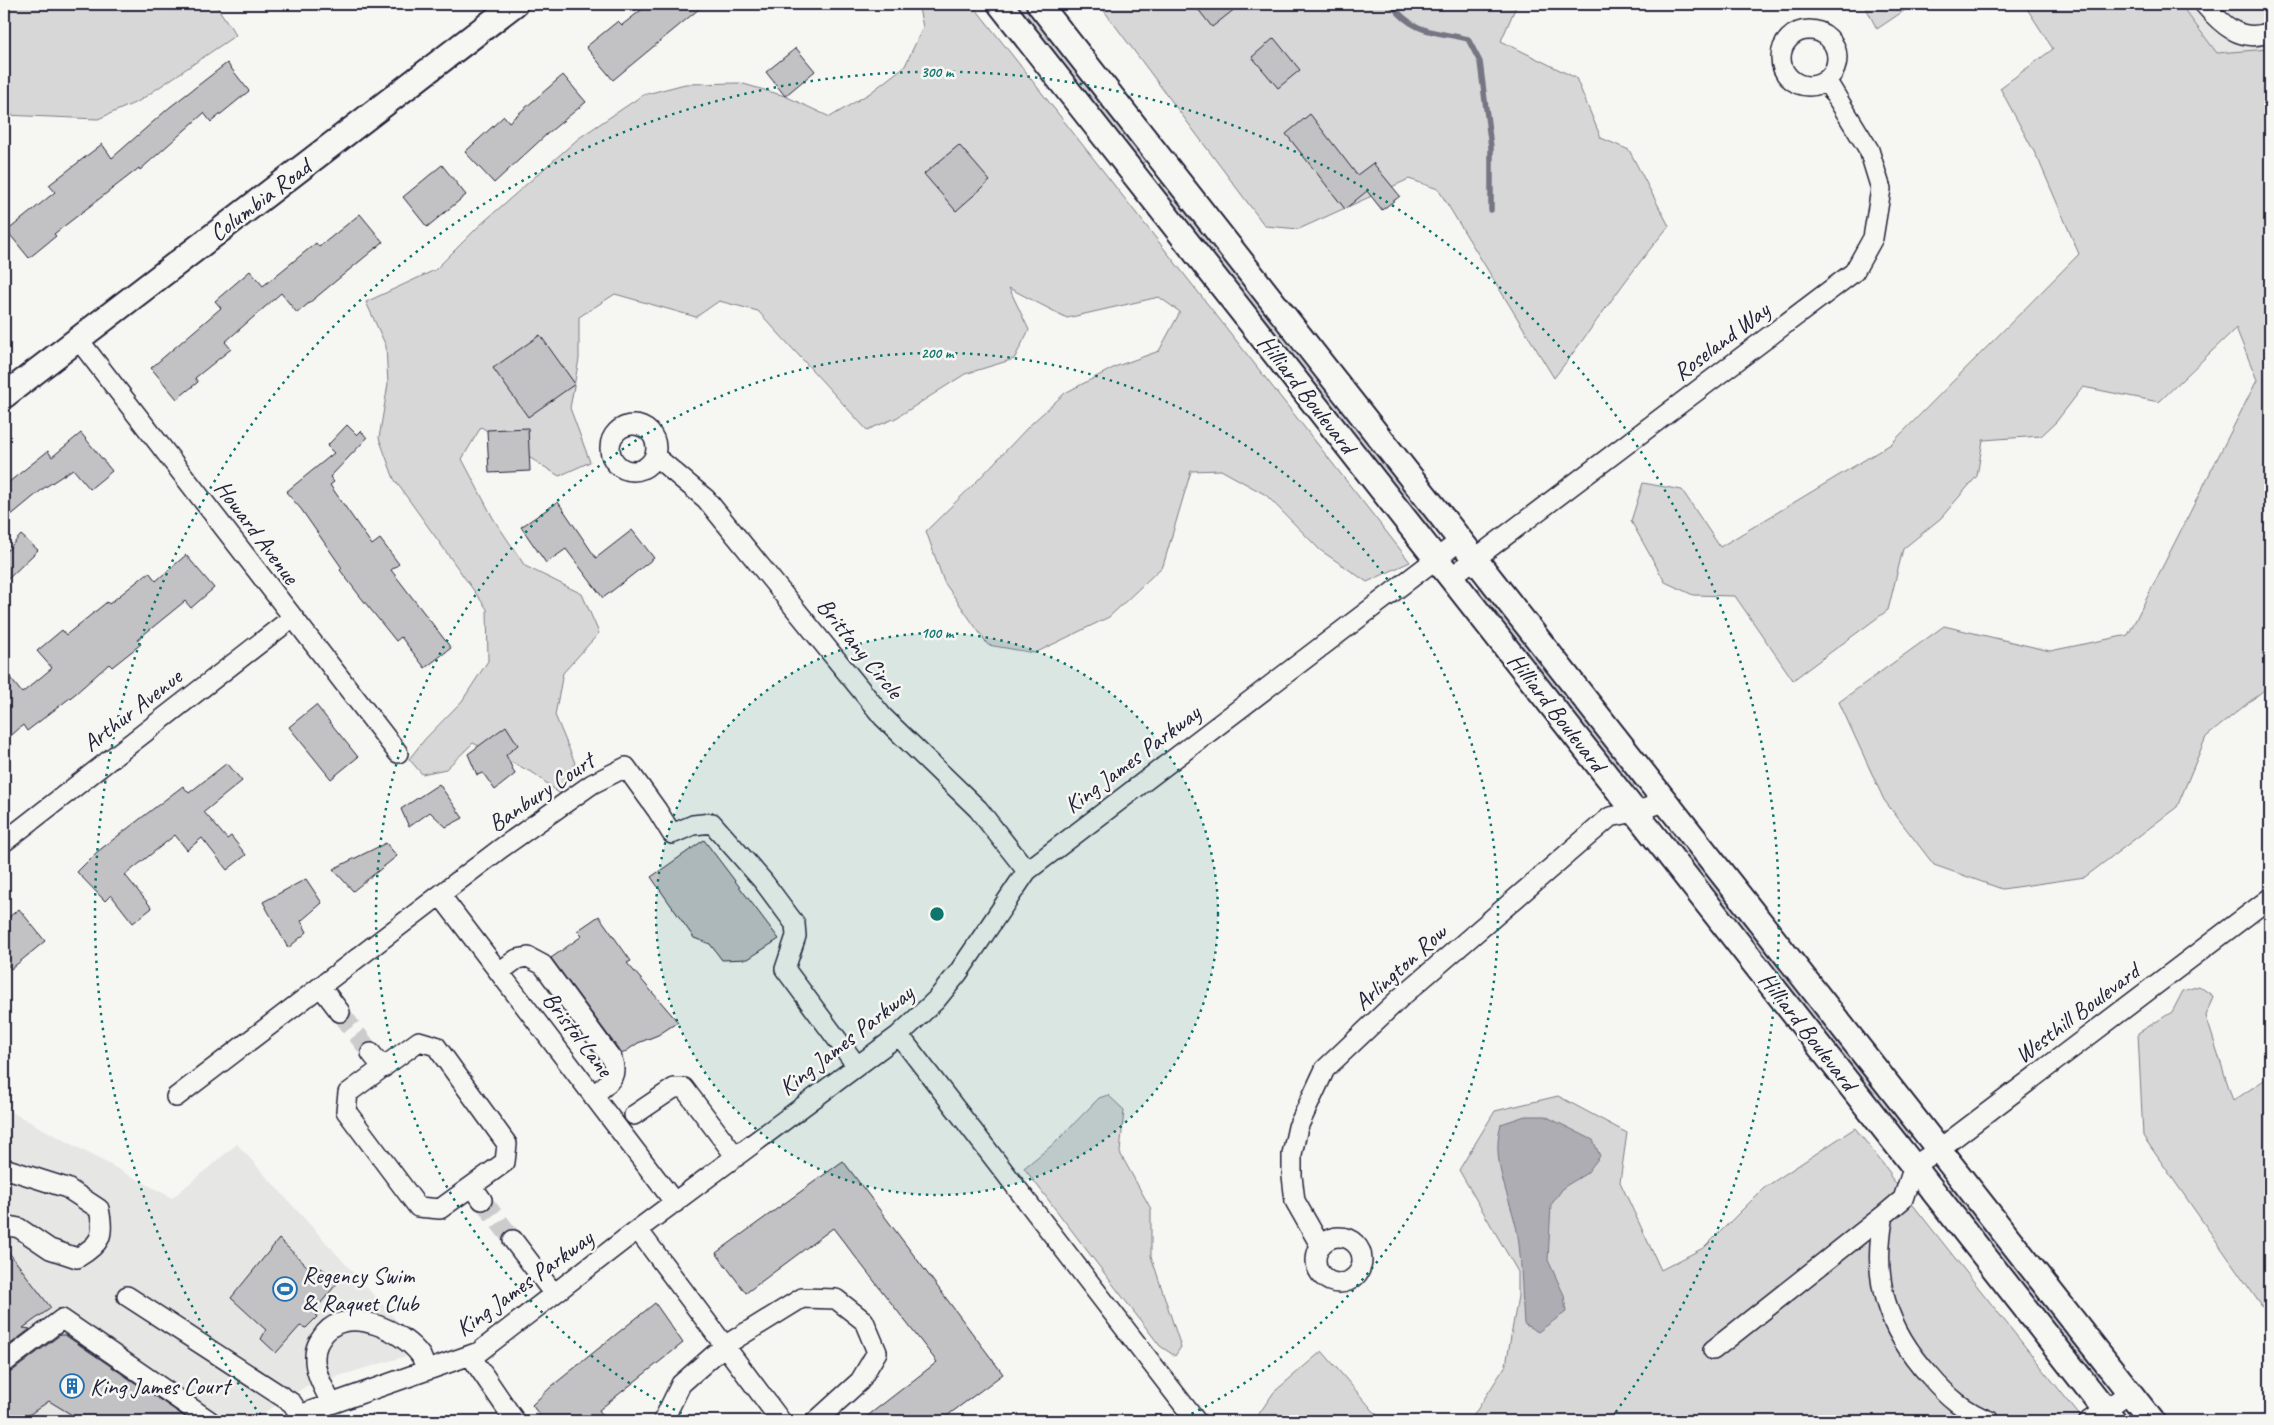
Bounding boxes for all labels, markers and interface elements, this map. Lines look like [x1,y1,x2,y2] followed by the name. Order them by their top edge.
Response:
[921,63,955,82] text: 300 m
[203,150,319,248] street label: Columbia Road
[1667,294,1777,387] street label: Roseland Way
[1251,329,1365,462] street label: Hilliard Boulevard
[921,344,955,363] text: 200 m
[208,474,307,592] street label: Howard Avenue
[810,592,911,706] street label: Brittany Circle
[921,624,955,643] text: 100 m
[1501,647,1615,780] street label: Hilliard Boulevard
[76,661,189,758] street label: Arthur Avenue
[1058,697,1207,820] street label: King James Parkway
[482,744,602,838] street label: Banbury Court
[928,905,946,923] centre of rings
[1347,916,1454,1017] street label: Arlington Row
[2009,954,2148,1070] street label: Westhill Boulevard
[1752,966,1866,1099] street label: Hilliard Boulevard
[773,977,921,1102] street label: King James Parkway
[536,985,621,1084] street label: Bristol Lane
[449,1222,600,1343] street label: King James Parkway
[302,1260,420,1318] place label: Regency Swim & Raquet Club
[272,1276,298,1302] sports icon: Regency Swim & Raquet Club
[90,1371,233,1401] place label: King James Court
[59,1373,85,1399] building icon: King James Court

